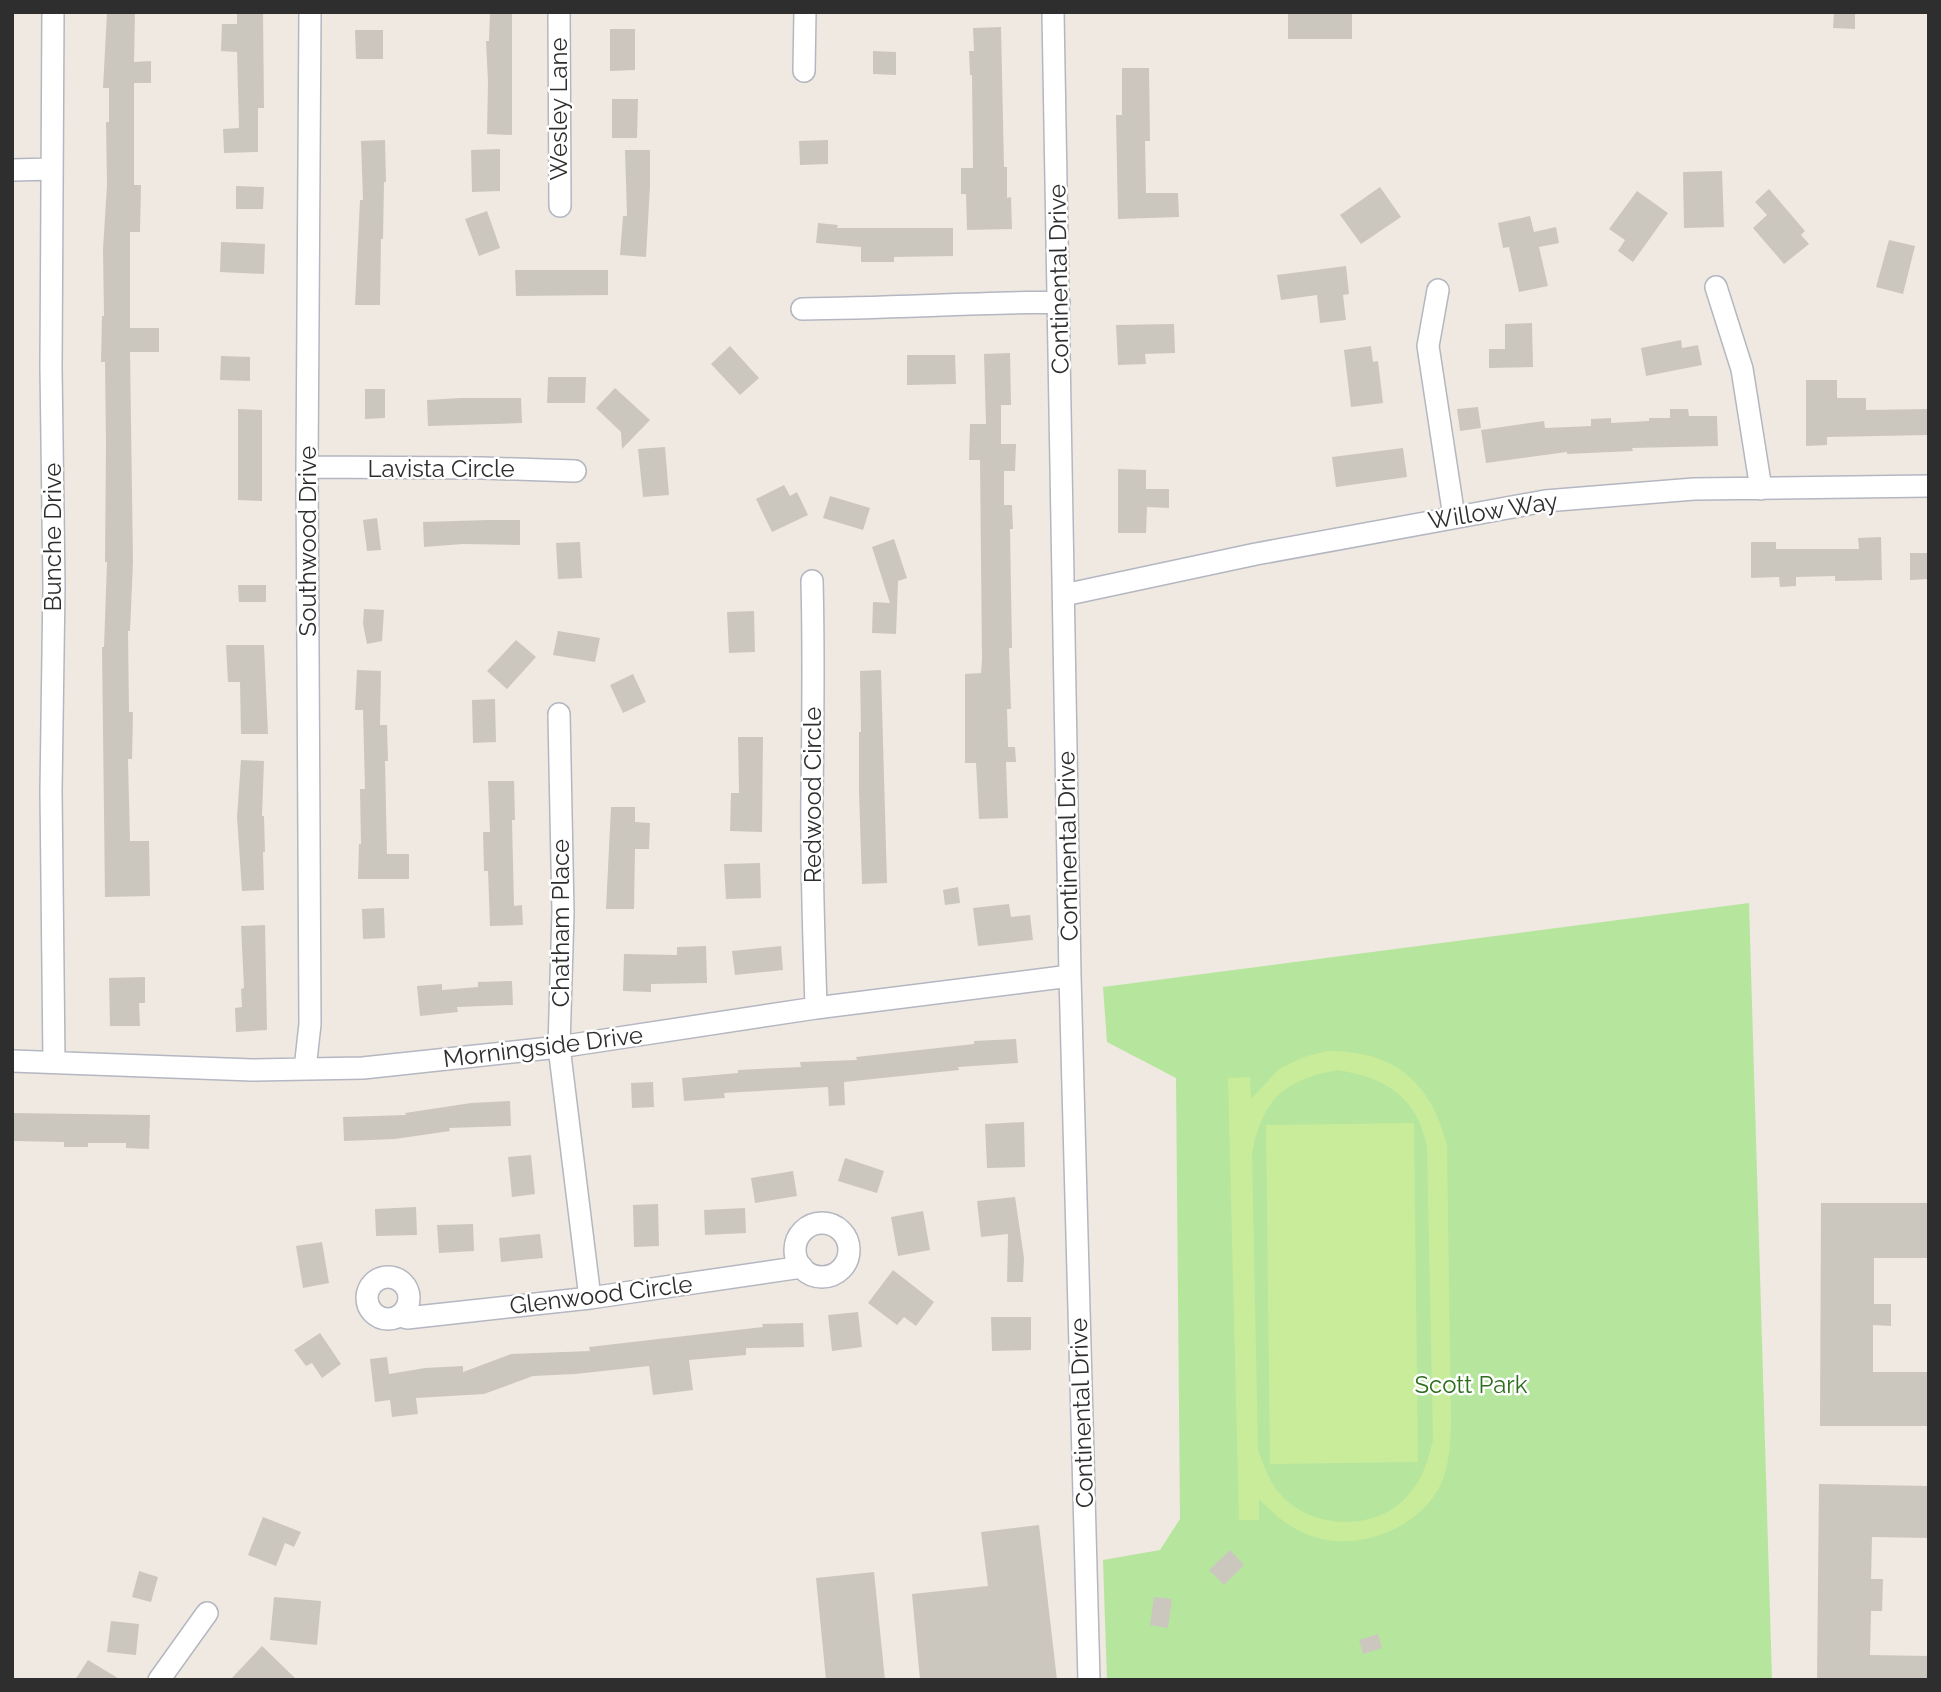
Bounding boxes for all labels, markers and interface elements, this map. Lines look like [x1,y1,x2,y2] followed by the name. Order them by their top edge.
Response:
[544,37,573,181] street label: Wesley Lane
[1042,184,1075,374] street label: Continental Drive
[293,446,322,636] street label: Southwood Drive
[367,454,515,483] street label: Lavista Circle
[38,463,67,611] street label: Bunche Drive
[1426,486,1560,535] street label: Willow Way
[798,707,827,883] street label: Redwood Circle
[1051,751,1084,941] street label: Continental Drive
[546,839,575,1007] street label: Chatham Place
[442,1020,644,1073] street label: Morningside Drive
[508,1269,694,1320] street label: Glenwood Circle
[1064,1317,1099,1509] street label: Continental Drive
[1415,1370,1528,1399] park label: Scott Park

